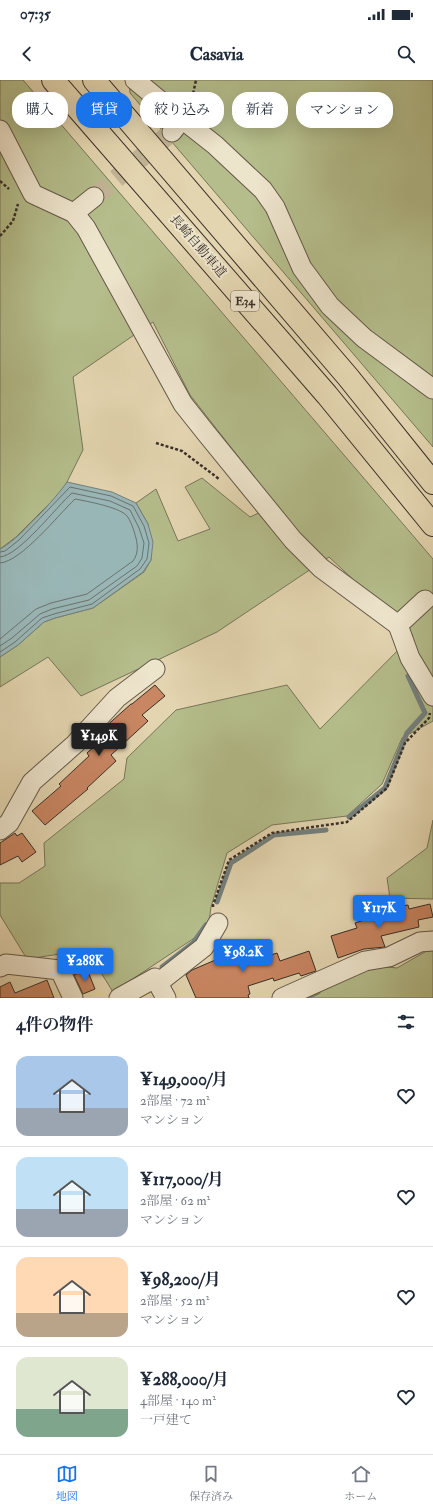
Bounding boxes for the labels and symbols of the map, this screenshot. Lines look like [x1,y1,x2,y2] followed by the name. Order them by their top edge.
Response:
[166,211,230,281] street label: 長崎自動車道
[231,291,259,311] road number: E34
[71,723,127,757] pin: ¥149K
[351,895,407,929] pin: ¥117K
[210,939,276,973] pin: ¥98.2K
[57,948,113,982] pin: ¥288K

